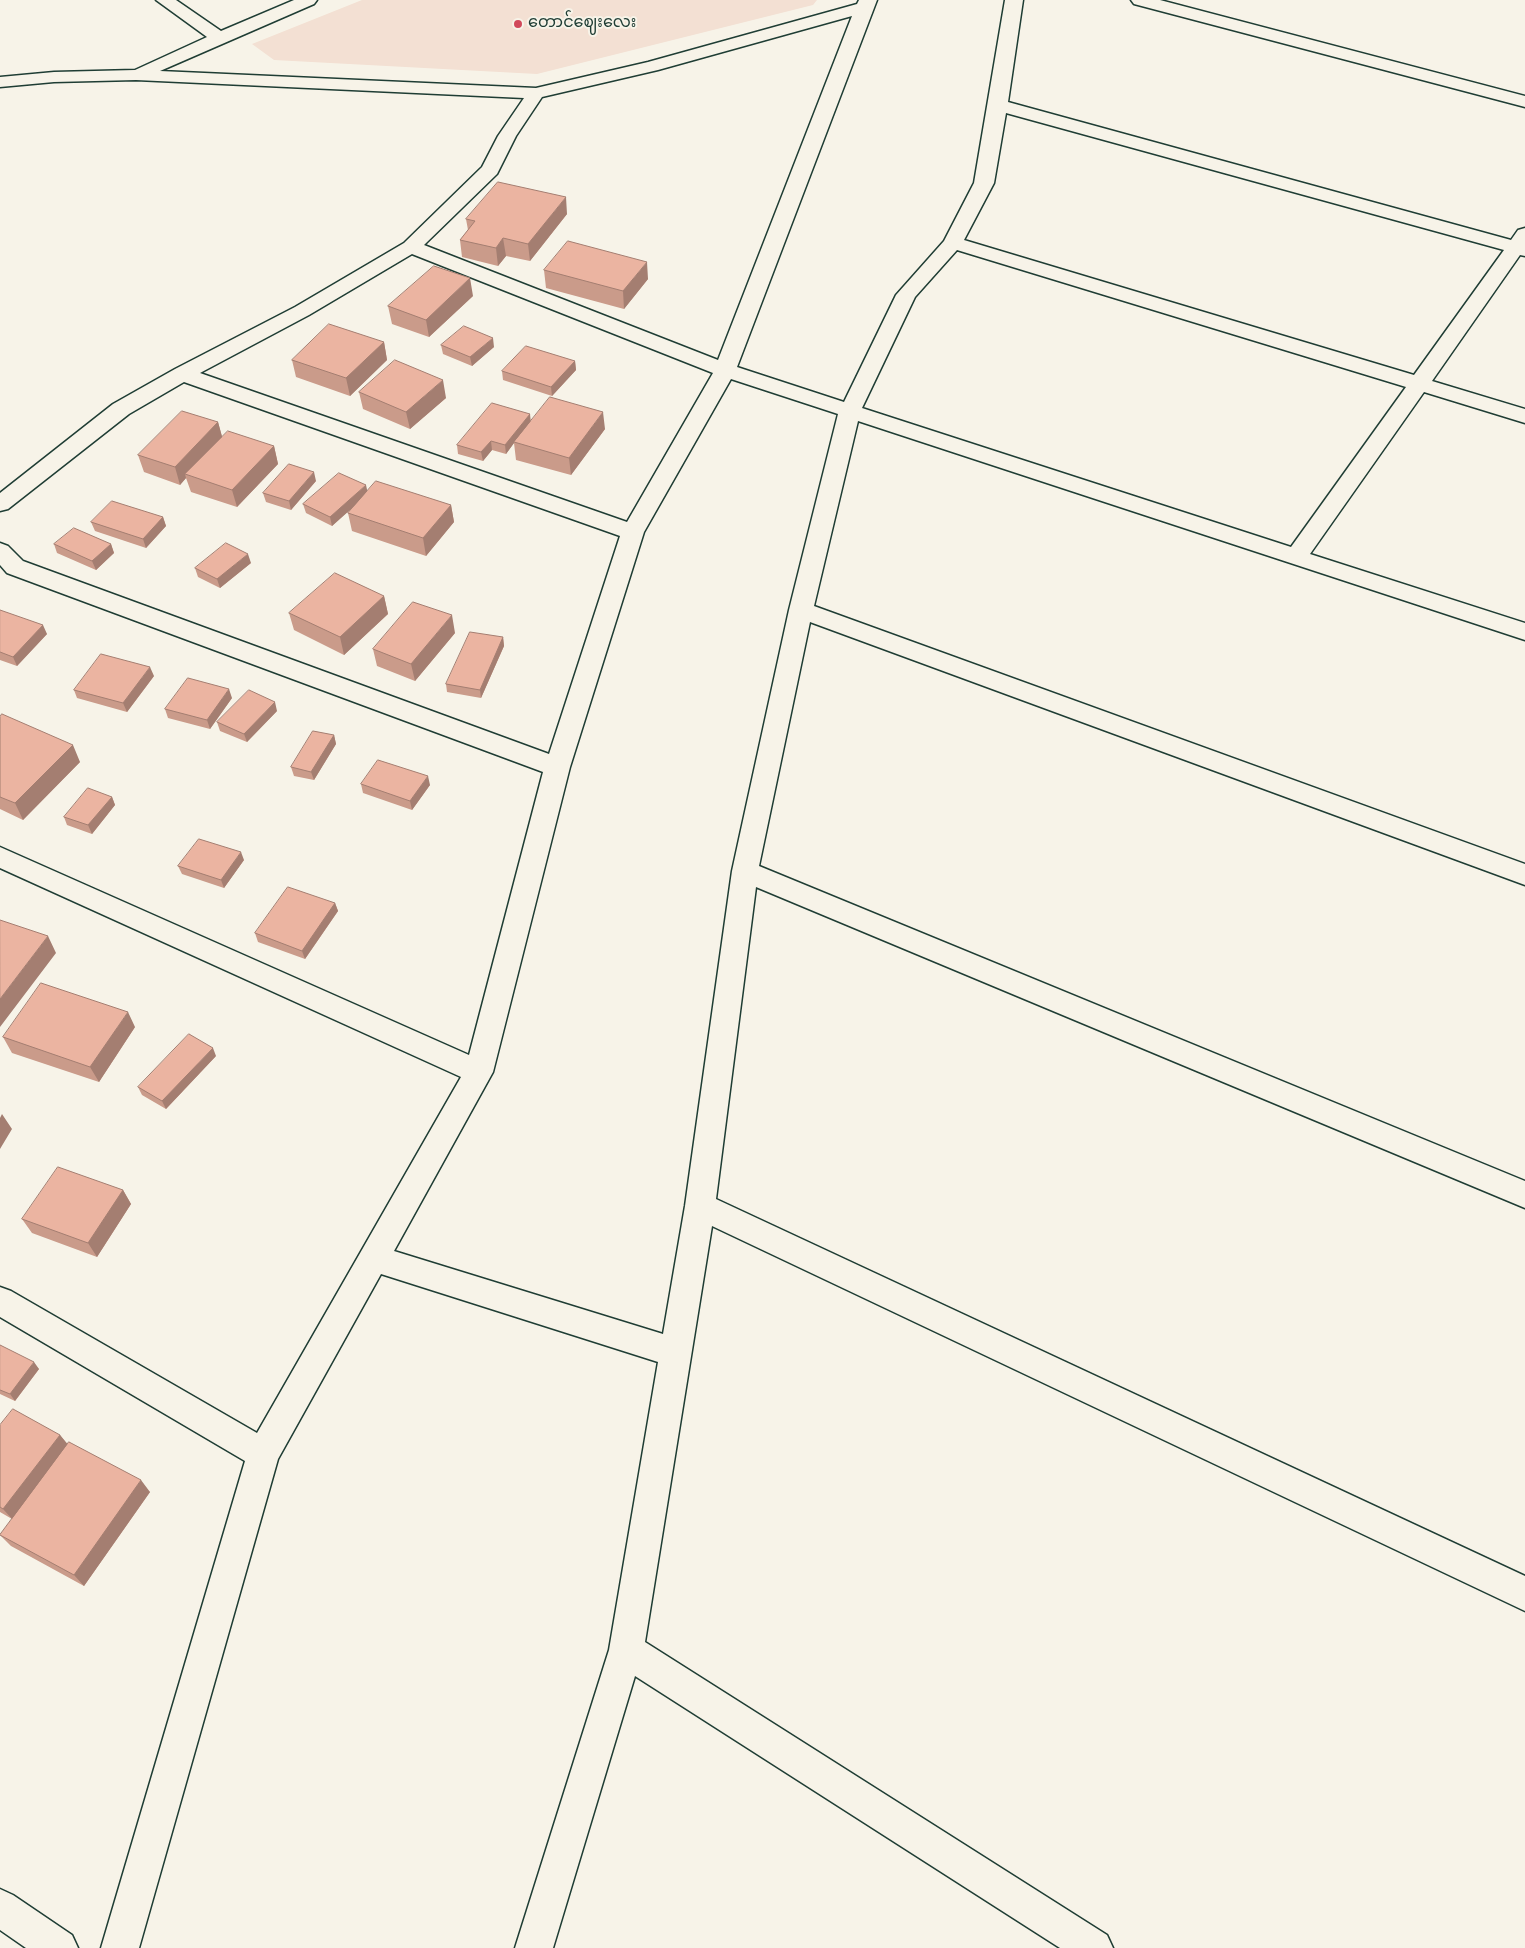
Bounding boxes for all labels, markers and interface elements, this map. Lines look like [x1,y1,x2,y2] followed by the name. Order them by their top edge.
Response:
[528,14,636,34] place label: တောင်ဈေးလေး
[512,18,524,30] marker: တောင်ဈေးလေး

